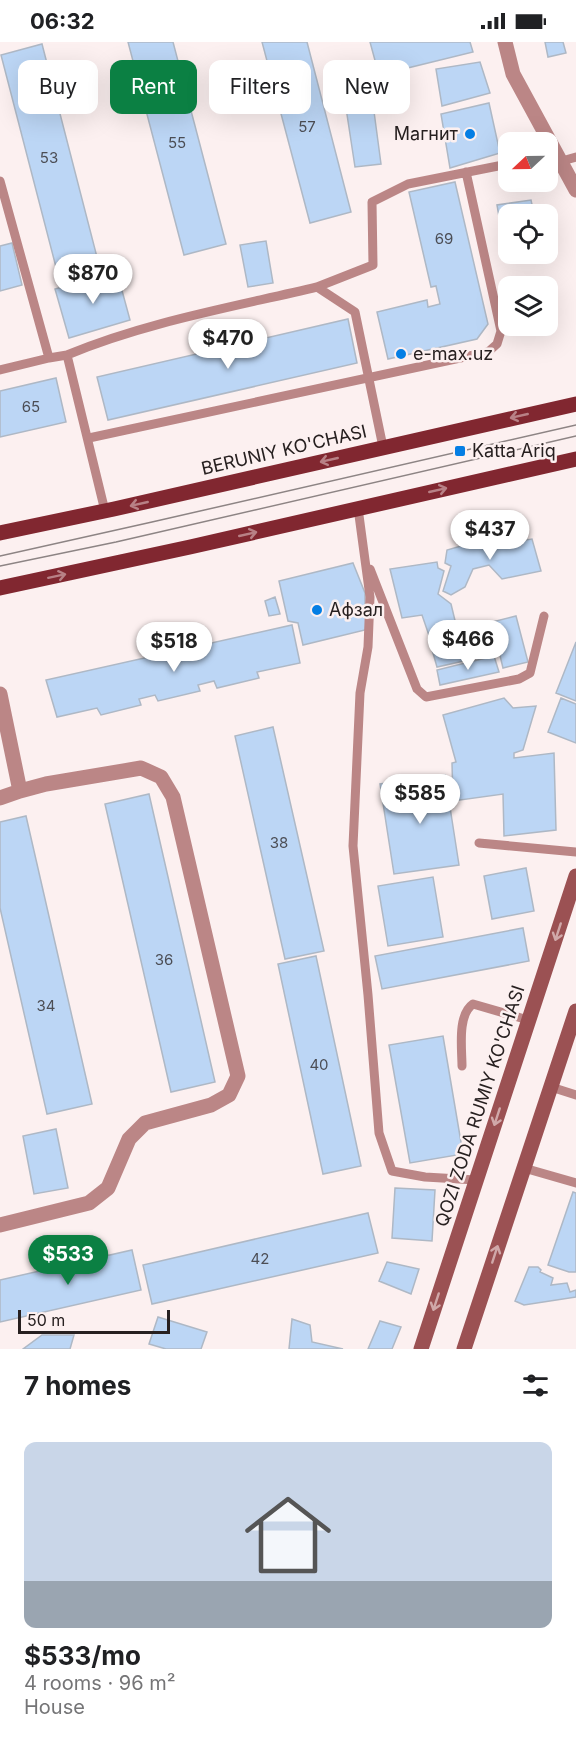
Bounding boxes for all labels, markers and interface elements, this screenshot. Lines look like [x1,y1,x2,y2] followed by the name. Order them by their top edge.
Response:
[30,8,95,34] text: 06:32
[18,60,98,114] chip: Buy
[110,60,197,114] chip: Rent
[209,60,311,114] chip: Filters
[323,60,410,114] chip: New
[298,117,316,136] house number: 57
[394,123,459,144] place label: Магнит
[463,127,477,141] marker: Магнит
[498,132,558,192] north arrow
[498,132,558,336] map controls
[168,133,186,152] house number: 55
[40,148,58,167] house number: 53
[498,204,558,264] button: locate
[435,229,453,248] house number: 69
[57,254,129,305] pin: $870
[68,261,118,285] text: $870
[498,276,558,336] button: layers
[192,319,264,370] pin: $470
[202,326,254,350] text: $470
[413,343,493,364] place label: e-max.uz
[394,347,408,361] marker: e-max.uz
[22,397,40,416] house number: 65
[510,411,529,423] one-way arrow
[199,420,369,479] street label: BERUNIY KO'CHASI
[472,440,556,461] place label: Katta Ariq
[453,444,467,458] marker: Katta Ariq
[320,455,339,466] one-way arrow
[428,484,447,496] one-way arrow
[130,498,149,510] one-way arrow
[454,510,526,561] pin: $437
[464,517,516,541] text: $437
[237,528,257,539] one-way arrow
[47,570,66,581] one-way arrow
[329,599,383,620] place label: Афзал
[310,603,324,617] marker: Афзал
[432,620,504,671] pin: $466
[138,622,210,673] pin: $518
[442,627,494,651] text: $466
[150,629,198,653] text: $518
[384,774,456,825] pin: $585
[394,781,446,805] text: $585
[270,833,288,852] house number: 38
[551,922,562,941] one-way arrow
[155,950,173,969] house number: 36
[431,983,529,1229] street label: QOZI ZODA RUMIY KO'CHASI
[37,996,55,1015] house number: 34
[309,1055,329,1074] house number: 40
[490,1107,501,1126] one-way arrow
[32,1235,104,1286] pin: $533
[42,1242,94,1266] text: $533
[491,1245,502,1264] one-way arrow
[251,1249,269,1268] house number: 42
[430,1292,441,1311] one-way arrow
[18,1307,170,1334] scale bar
[27,1310,65,1330] text: 50 m
[519,1369,552,1402] icon: filters
[24,1370,131,1401] text: 7 homes
[234,1481,342,1589] icon: home
[24,1640,141,1671] text: $533/mo
[24,1671,176,1695] text: 4 rooms · 96 m²
[24,1695,85,1719] text: House

